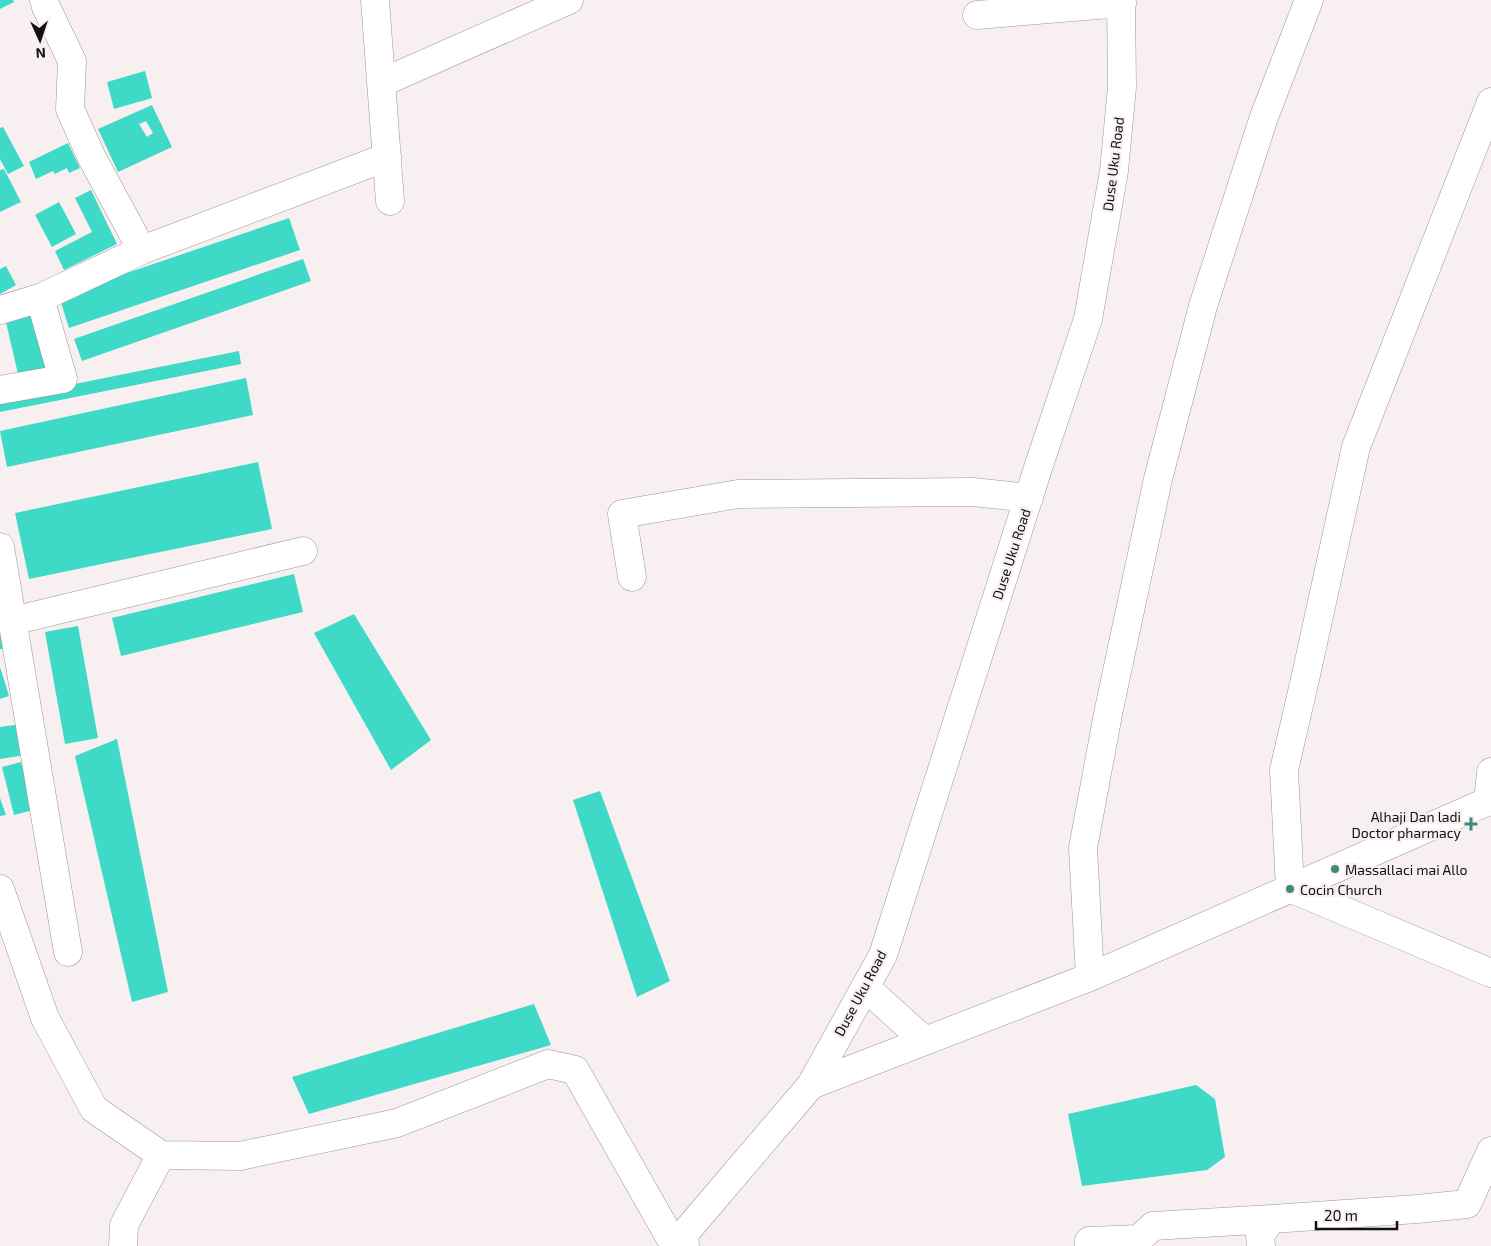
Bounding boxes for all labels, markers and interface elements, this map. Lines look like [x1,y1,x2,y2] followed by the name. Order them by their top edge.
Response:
[15,15,65,65] north arrow
[35,45,46,62] text: N
[1099,116,1127,212] street label: Duse Uku Road
[988,506,1034,602] street label: Duse Uku Road
[1351,808,1462,841] place label: Alhaji Dan ladi Doctor pharmacy
[1465,818,1477,830] marker: Alhaji Dan ladi Doctor pharmacy
[1345,861,1468,878] place label: Massallaci mai Allo
[1329,863,1341,875] marker: Massallaci mai Allo
[1300,881,1382,898] place label: Cocin Church
[1284,883,1296,895] marker: Cocin Church
[830,947,890,1039] street label: Duse Uku Road
[1316,1198,1397,1230] scale bar
[1324,1206,1358,1224] text: 20 m

